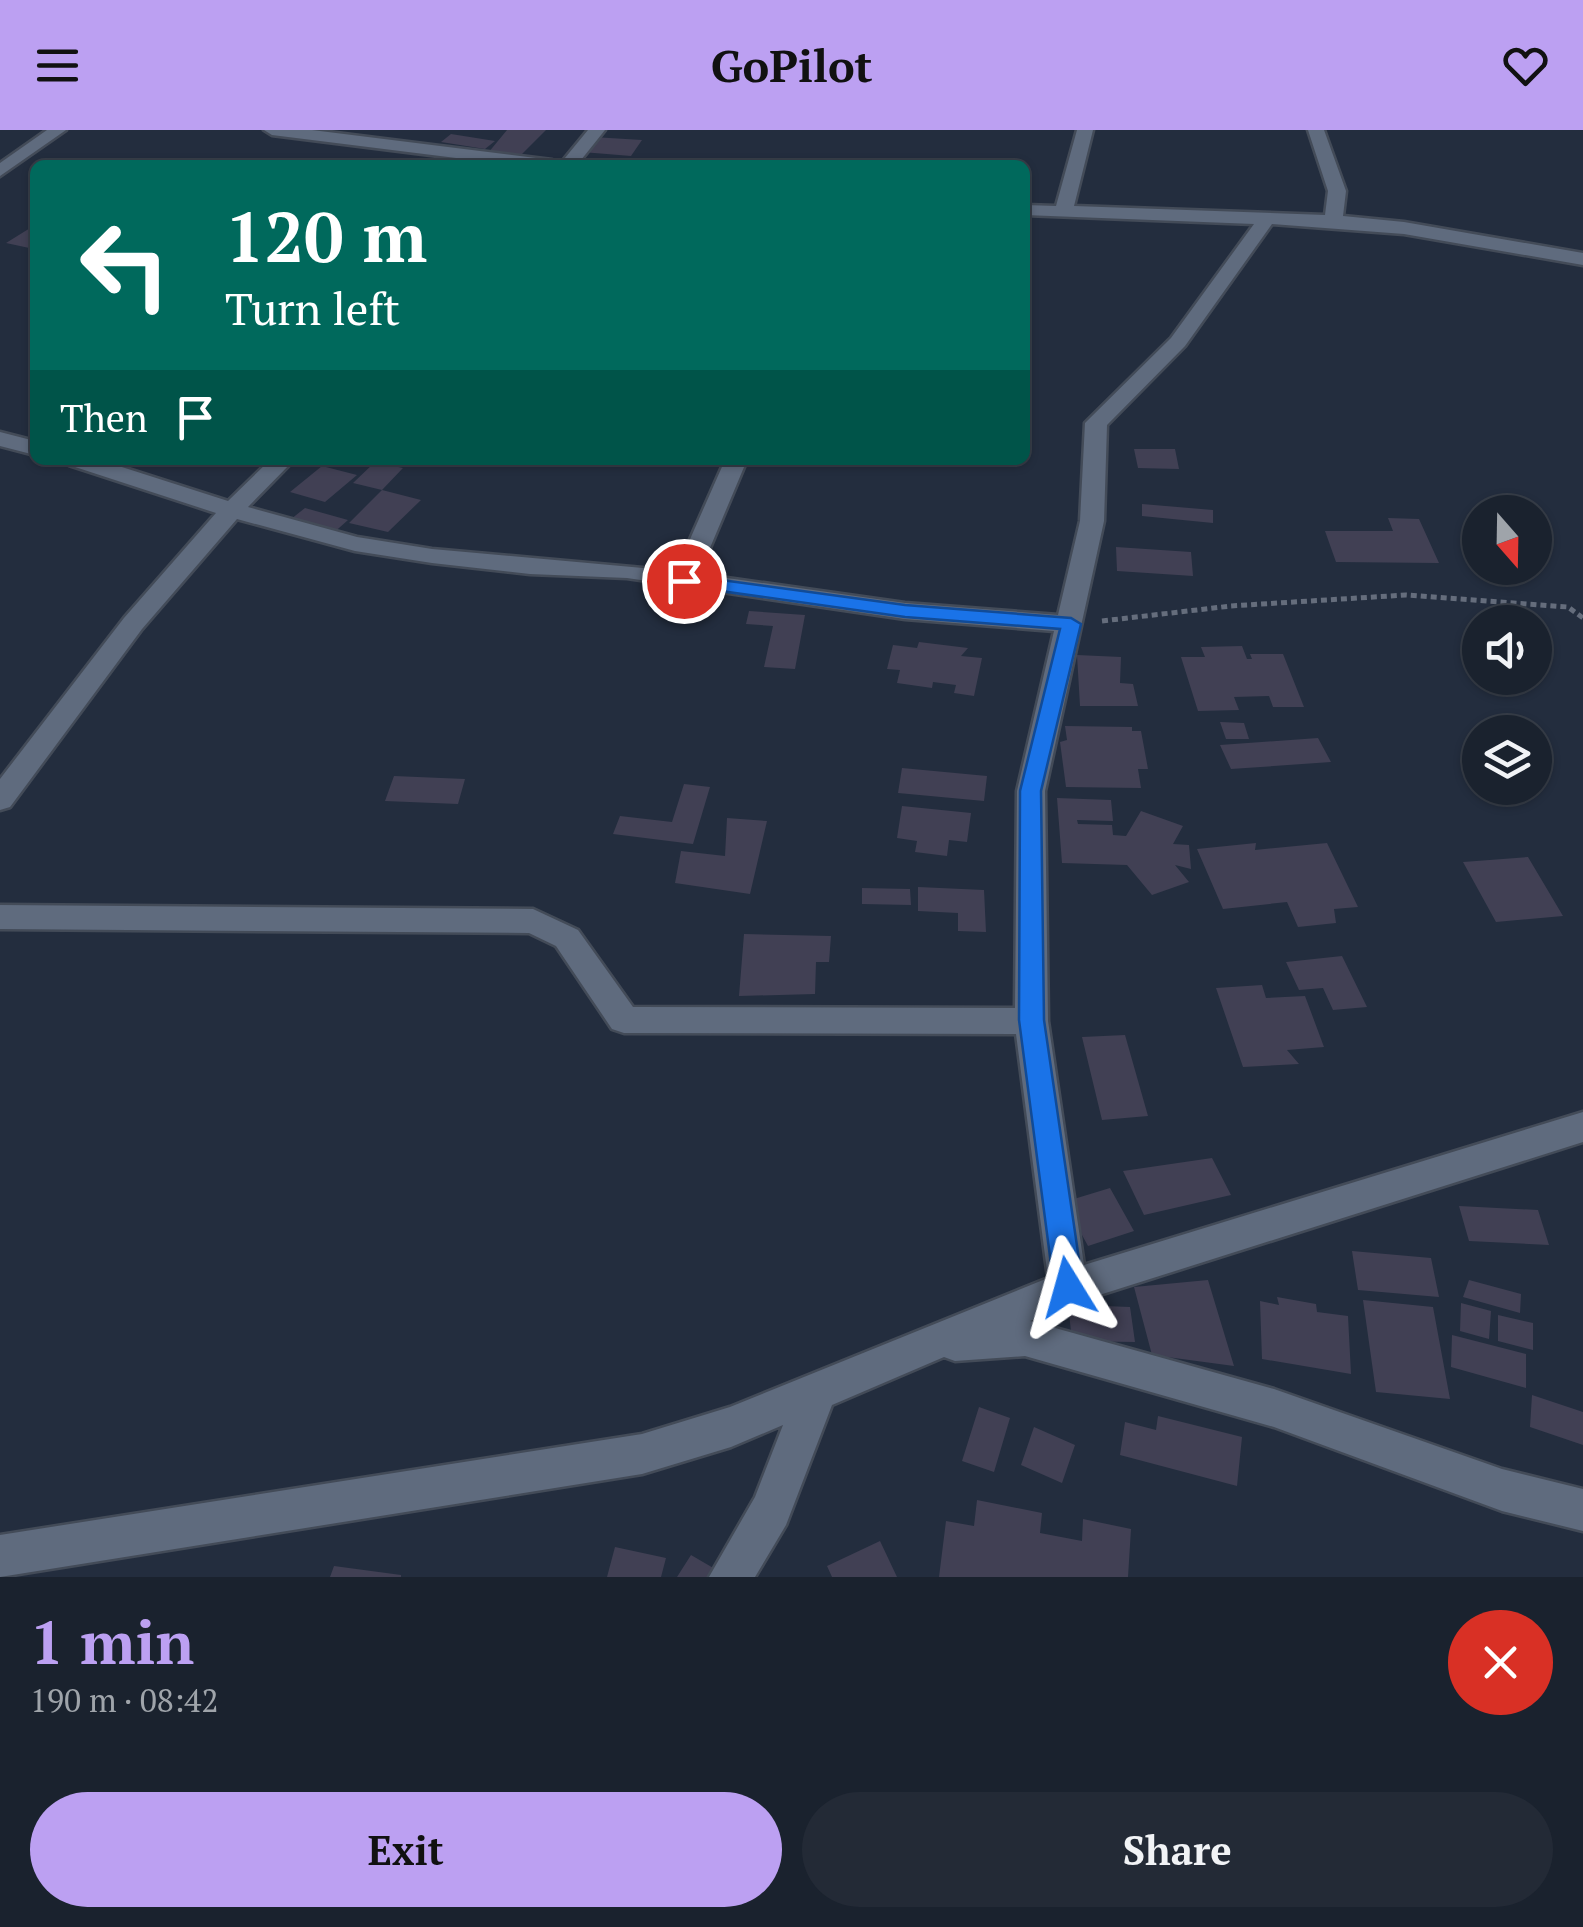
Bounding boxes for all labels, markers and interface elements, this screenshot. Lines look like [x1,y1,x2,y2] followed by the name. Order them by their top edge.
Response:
[711,35,872,95] text: GoPilot
[30,38,85,93] icon: menu
[1498,38,1553,93] icon: heart
[225,189,427,282] text: 120 m
[60,200,190,330] icon: left
[225,278,400,338] text: Turn left
[168,390,223,445] icon: arrive
[60,393,148,443] text: Then
[1462,495,1552,585] north arrow
[1462,495,1552,805] map controls
[642,539,727,624] pin
[657,554,712,609] icon: arrive
[1462,605,1552,695] button: sound
[1462,715,1552,805] button: layers
[1016,1235,1120,1339] position arrow
[30,1602,194,1681] text: 1 min
[1448,1610,1553,1715] button: close
[30,1679,218,1721] text: 190 m · 08:42
[30,1792,782,1907] button: Exit
[802,1792,1553,1907] button: Share

